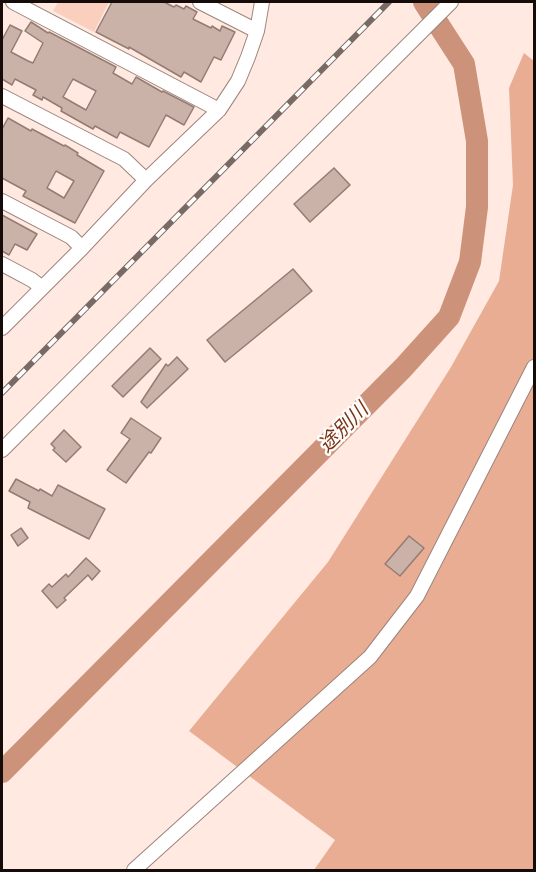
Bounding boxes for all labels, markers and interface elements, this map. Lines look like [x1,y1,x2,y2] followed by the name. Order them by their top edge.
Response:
[314,398,374,458] water label: 途別川

